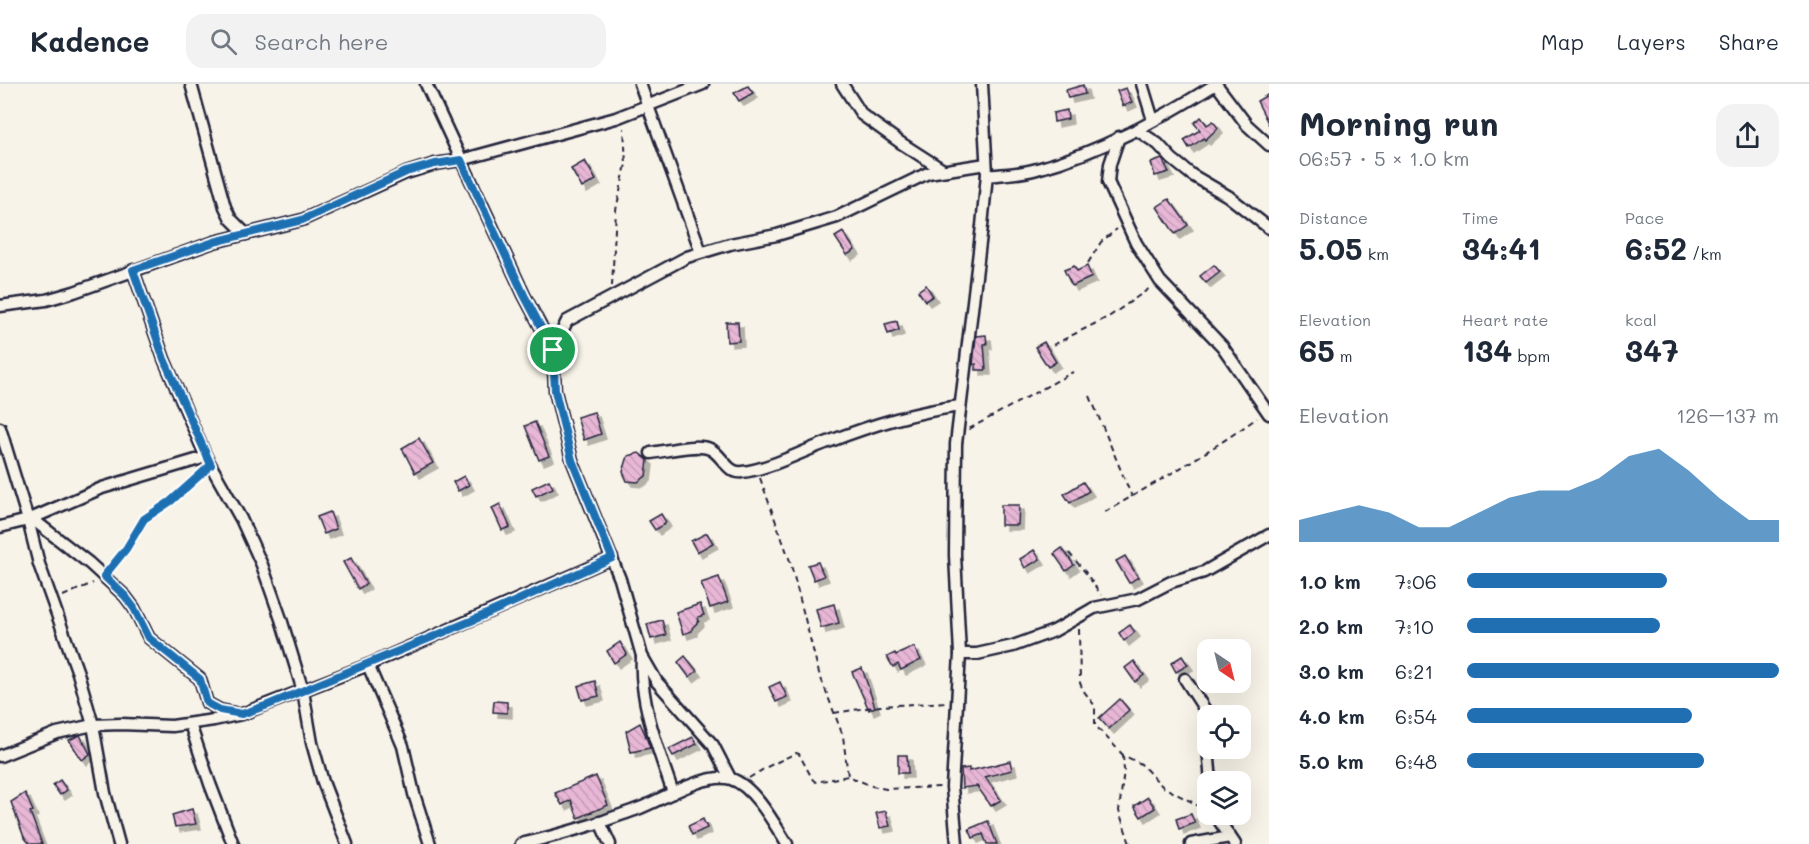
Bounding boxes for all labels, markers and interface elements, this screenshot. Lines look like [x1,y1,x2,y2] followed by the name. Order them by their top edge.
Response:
[186,14,606,68] search box
[30,23,150,59] text: Kadence
[207,25,240,58] icon: search
[255,27,388,56] text: Search here
[1541,28,1584,55] text: Map
[1617,28,1686,55] text: Layers
[1719,28,1779,55] text: Share
[1299,101,1499,144] text: Morning run
[1716,104,1779,167] button: share
[1299,145,1469,171] text: 06:57 · 5 × 1.0 km
[1299,207,1368,228] text: Distance
[1462,207,1498,228] text: Time
[1625,207,1664,228] text: Pace
[1299,228,1363,268] text: 5.05
[1462,228,1541,268] text: 34:41
[1625,228,1687,268] text: 6:52
[1363,243,1389,264] text: km
[1687,243,1722,264] text: /km
[1299,309,1371,330] text: Elevation
[1462,309,1548,330] text: Heart rate
[1625,309,1657,330] text: kcal
[527,324,578,375] pin
[1299,330,1335,370] text: 65
[1462,330,1512,370] text: 134
[1625,330,1679,370] text: 347
[536,333,569,366] icon: arrive
[1335,345,1353,366] text: m
[1512,345,1550,366] text: bpm
[1299,402,1389,428] text: Elevation
[1676,402,1779,428] text: 126–137 m
[1299,568,1361,594] text: 1.0 km
[1395,568,1437,594] text: 7:06
[1299,613,1363,639] text: 2.0 km
[1395,613,1434,639] text: 7:10
[1197,639,1251,693] north arrow
[1197,639,1251,825] map controls
[1299,658,1364,684] text: 3.0 km
[1395,658,1433,684] text: 6:21
[1299,703,1365,729] text: 4.0 km
[1395,703,1437,729] text: 6:54
[1197,705,1251,759] button: locate
[1299,748,1364,774] text: 5.0 km
[1395,748,1437,774] text: 6:48
[1197,771,1251,825] button: layers

